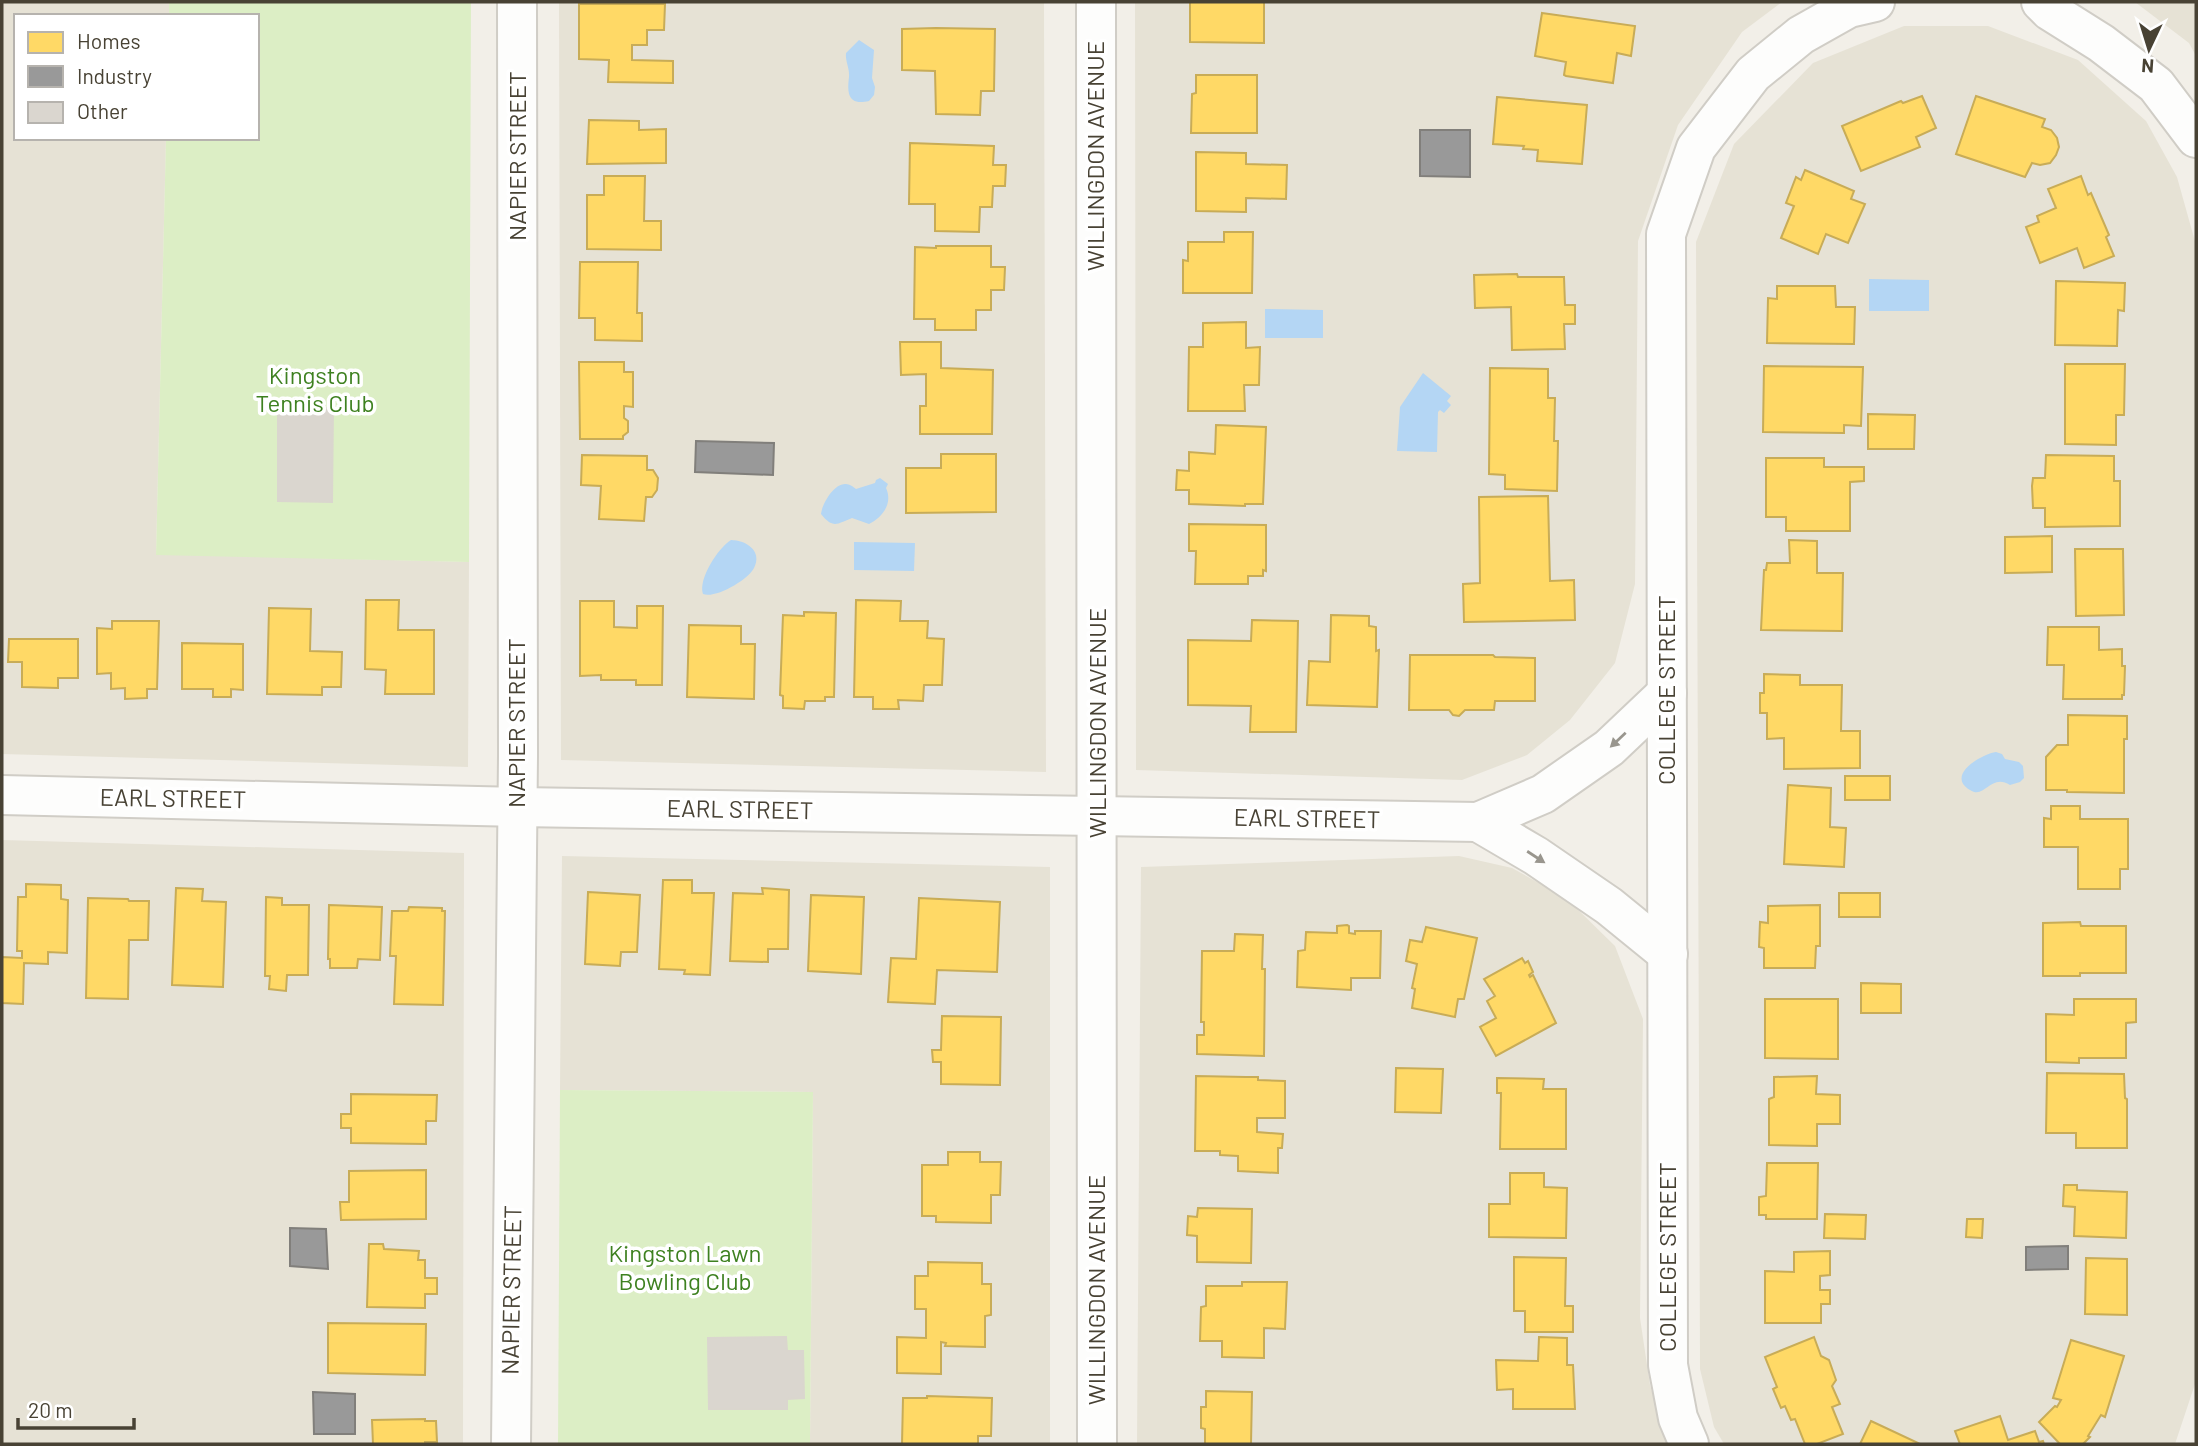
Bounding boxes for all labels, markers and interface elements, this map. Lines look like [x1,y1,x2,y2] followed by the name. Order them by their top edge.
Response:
[14,14,259,140] legend
[2114,14,2184,84] north arrow
[77,28,141,53] text: Homes
[1080,41,1109,271] street label: WILLINGDON AVENUE
[2141,55,2155,78] text: N
[77,63,152,88] text: Industry
[502,71,531,241] street label: NAPIER STREET
[77,98,128,123] text: Other
[255,360,375,417] park label: Kingston Tennis Club
[1651,595,1680,785] street label: COLLEGE STREET
[1082,608,1111,838] street label: WILLINGDON AVENUE
[501,638,530,808] street label: NAPIER STREET
[1609,732,1627,748] one-way arrow
[99,782,247,813] street label: EARL STREET
[666,793,814,824] street label: EARL STREET
[1233,802,1381,833] street label: EARL STREET
[1527,850,1545,864] one-way arrow
[1652,1162,1681,1352] street label: COLLEGE STREET
[1081,1175,1110,1405] street label: WILLINGDON AVENUE
[495,1205,526,1375] street label: NAPIER STREET
[608,1238,762,1295] park label: Kingston Lawn Bowling Club
[18,1386,133,1430] scale bar
[28,1397,73,1422] text: 20 m

